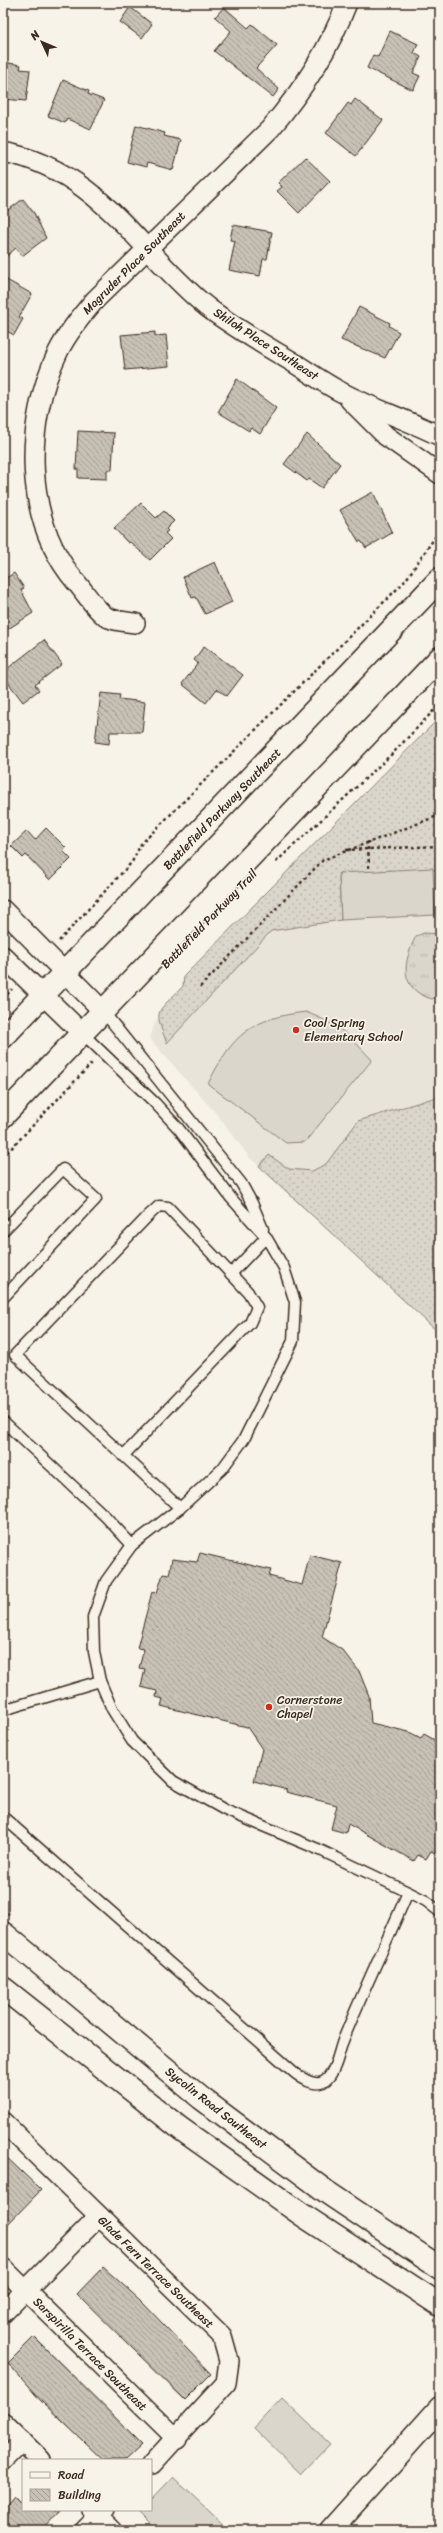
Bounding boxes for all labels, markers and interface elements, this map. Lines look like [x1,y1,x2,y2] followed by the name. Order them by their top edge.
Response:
[22,22,62,62] north arrow
[25,26,45,45] text: N
[77,206,191,320] street label: Magruder Place Southeast
[209,302,324,387] street label: Shiloh Place Southeast
[157,743,287,875] street label: Battlefield Parkway Southeast
[155,863,263,974] street label: Battlefield Parkway Trail
[304,1012,404,1048] place label: Cool Spring Elementary School
[291,1025,301,1035] marker: Cool Spring Elementary School
[277,1689,342,1725] place label: Cornerstone Chapel
[264,1702,274,1712] marker: Cornerstone Chapel
[160,2061,273,2156] street label: Sycolin Road Southeast
[92,2210,220,2334] street label: Glade Fern Terrace Southeast
[28,2292,152,2416] street label: Sarspirilla Terrace Southeast
[22,2459,152,2511] legend
[58,2464,85,2486] text: Road
[58,2484,101,2506] text: Building

